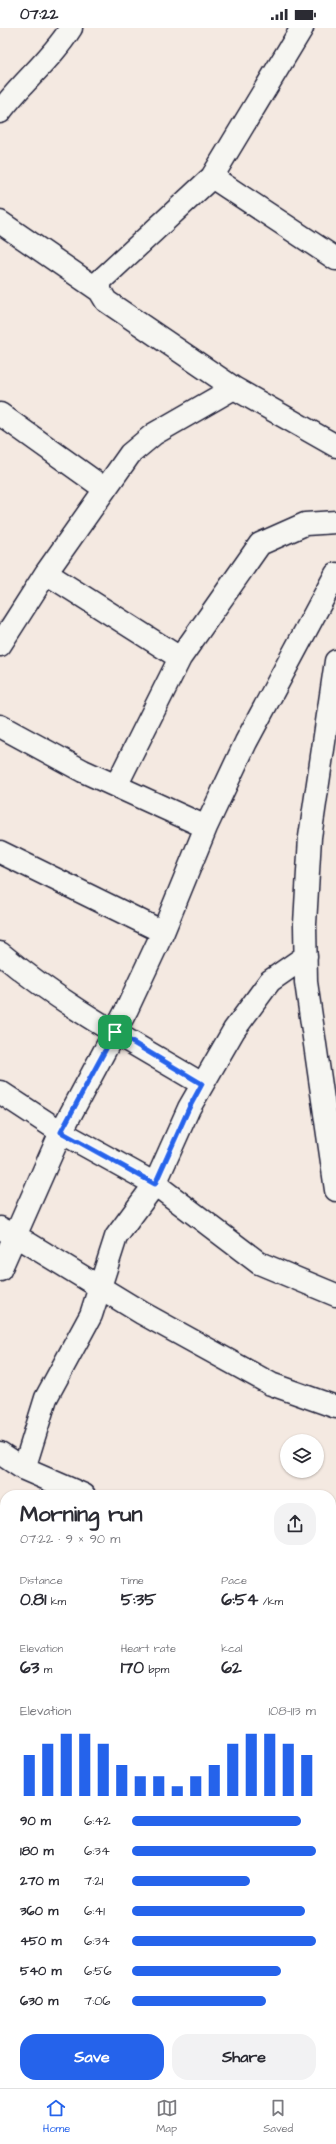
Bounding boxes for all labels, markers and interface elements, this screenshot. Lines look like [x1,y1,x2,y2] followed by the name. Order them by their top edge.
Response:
[20,4,58,25] text: 07:22
[98,1015,132,1049] pin
[104,1021,126,1043] icon: arrive
[280,1434,324,1478] map controls
[280,1434,324,1478] button: layers
[20,1499,143,1530] text: Morning run
[274,1503,316,1545] button: share
[20,1530,120,1548] text: 07:22 · 9 × 90 m
[20,1573,63,1588] text: Distance
[121,1573,144,1588] text: Time
[221,1573,247,1588] text: Pace
[20,1588,46,1612] text: 0.81
[121,1588,156,1612] text: 5:35
[221,1588,258,1612] text: 6:54
[46,1594,66,1609] text: km
[258,1594,283,1609] text: /km
[20,1641,63,1656] text: Elevation
[121,1641,176,1656] text: Heart rate
[221,1641,242,1656] text: kcal
[20,1656,39,1680] text: 63
[121,1656,144,1680] text: 170
[221,1656,242,1680] text: 62
[39,1662,52,1677] text: m
[144,1662,169,1677] text: bpm
[20,1702,71,1720] text: Elevation
[268,1702,316,1720] text: 108–113 m
[20,1812,51,1830] text: 90 m
[84,1812,111,1830] text: 6:42
[20,1842,54,1860] text: 180 m
[84,1842,110,1860] text: 6:34
[20,1872,59,1890] text: 270 m
[84,1872,103,1890] text: 7:21
[20,1902,58,1920] text: 360 m
[84,1902,105,1920] text: 6:41
[20,1932,62,1950] text: 450 m
[84,1932,110,1950] text: 6:34
[20,1962,62,1980] text: 540 m
[84,1962,112,1980] text: 6:56
[20,1992,58,2010] text: 630 m
[84,1992,111,2010] text: 7:06
[20,2034,164,2080] button: Save
[172,2034,316,2080] button: Share
[43,2097,70,2136] tab: Home
[156,2097,178,2136] tab: Map
[263,2097,293,2136] tab: Saved

